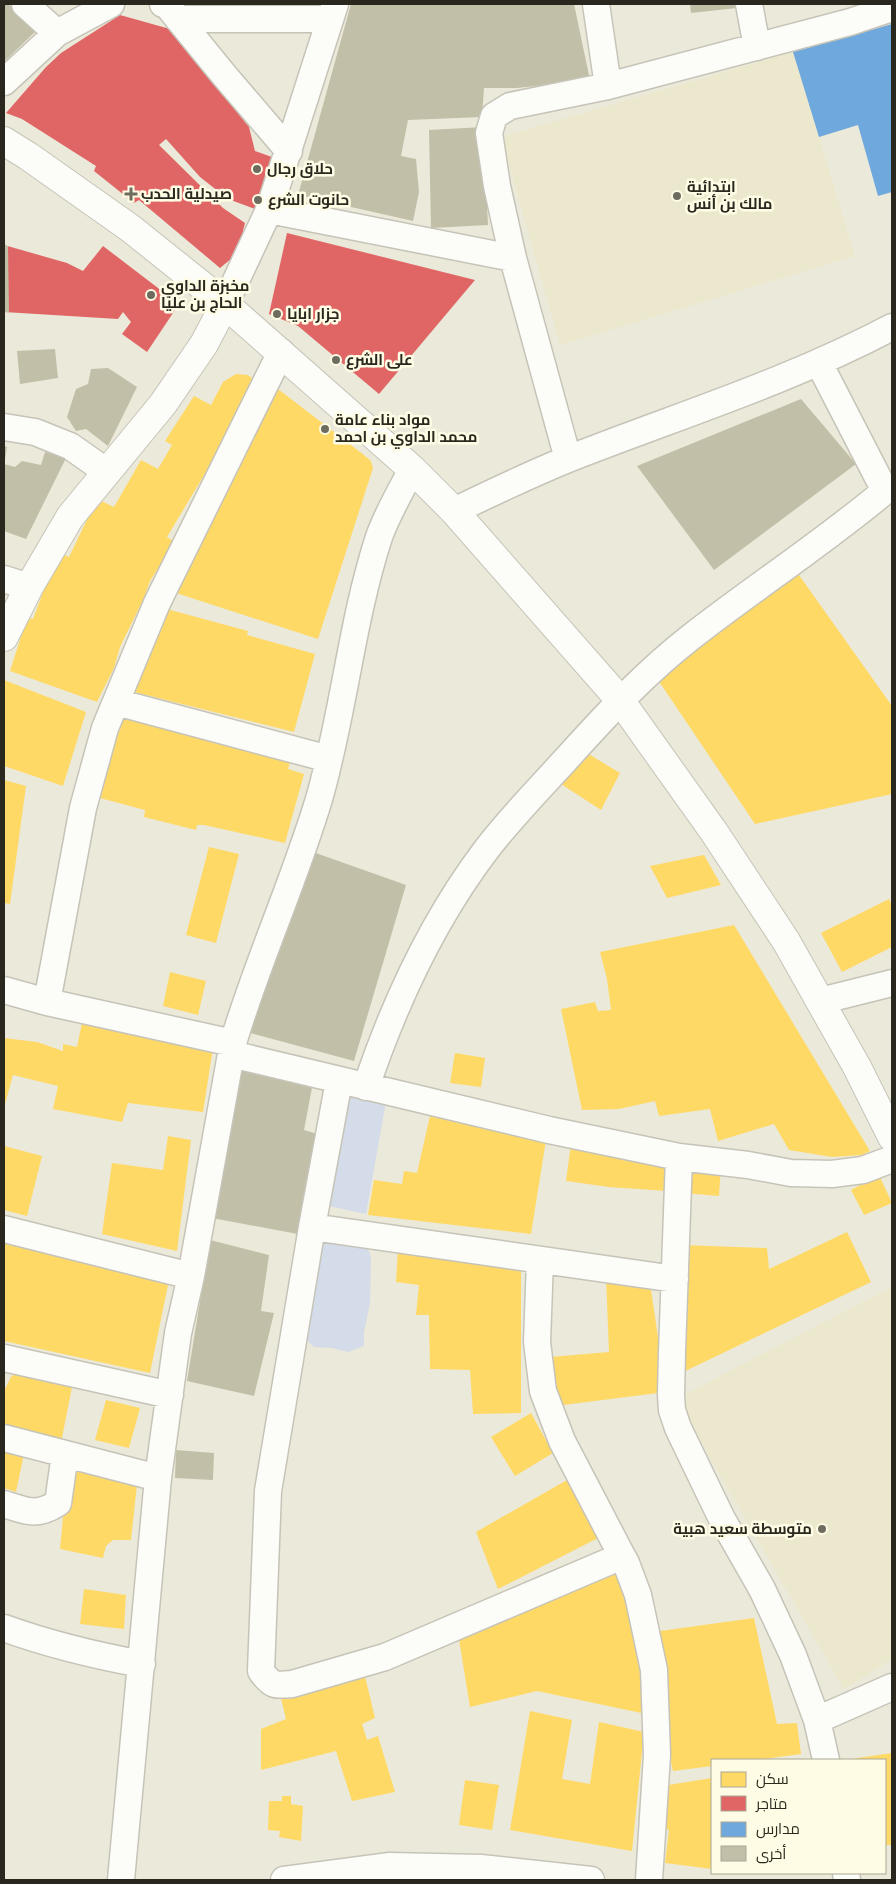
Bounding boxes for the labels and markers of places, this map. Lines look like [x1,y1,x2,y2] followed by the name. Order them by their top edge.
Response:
[267,159,333,178] place label: حلاق رجال
[251,163,263,175] marker: حلاق رجال
[687,177,772,213] place label: ابتدائية مالك بن أنس
[141,184,232,202] place label: صيدلية الحدب
[125,188,137,200] marker: صيدلية الحدب
[268,190,349,210] place label: حانوت الشرع
[671,190,683,202] marker: ابتدائية مالك بن أنس
[252,194,264,206] marker: حانوت الشرع
[161,276,249,313] place label: مخبزة الداوي الحاج بن عليا
[145,289,157,301] marker: مخبزة الداوي الحاج بن عليا
[287,304,339,323] place label: جزار ابايا
[271,308,283,320] marker: جزار ابايا
[346,350,413,370] place label: على الشرع
[330,354,342,366] marker: على الشرع
[335,410,477,449] place label: مواد بناء عامة محمد الداوي بن احمد
[319,423,331,435] marker: مواد بناء عامة محمد الداوي بن احمد
[673,1519,812,1538] place label: متوسطة سعيد هبية
[816,1523,828,1535] marker: متوسطة سعيد هبية

